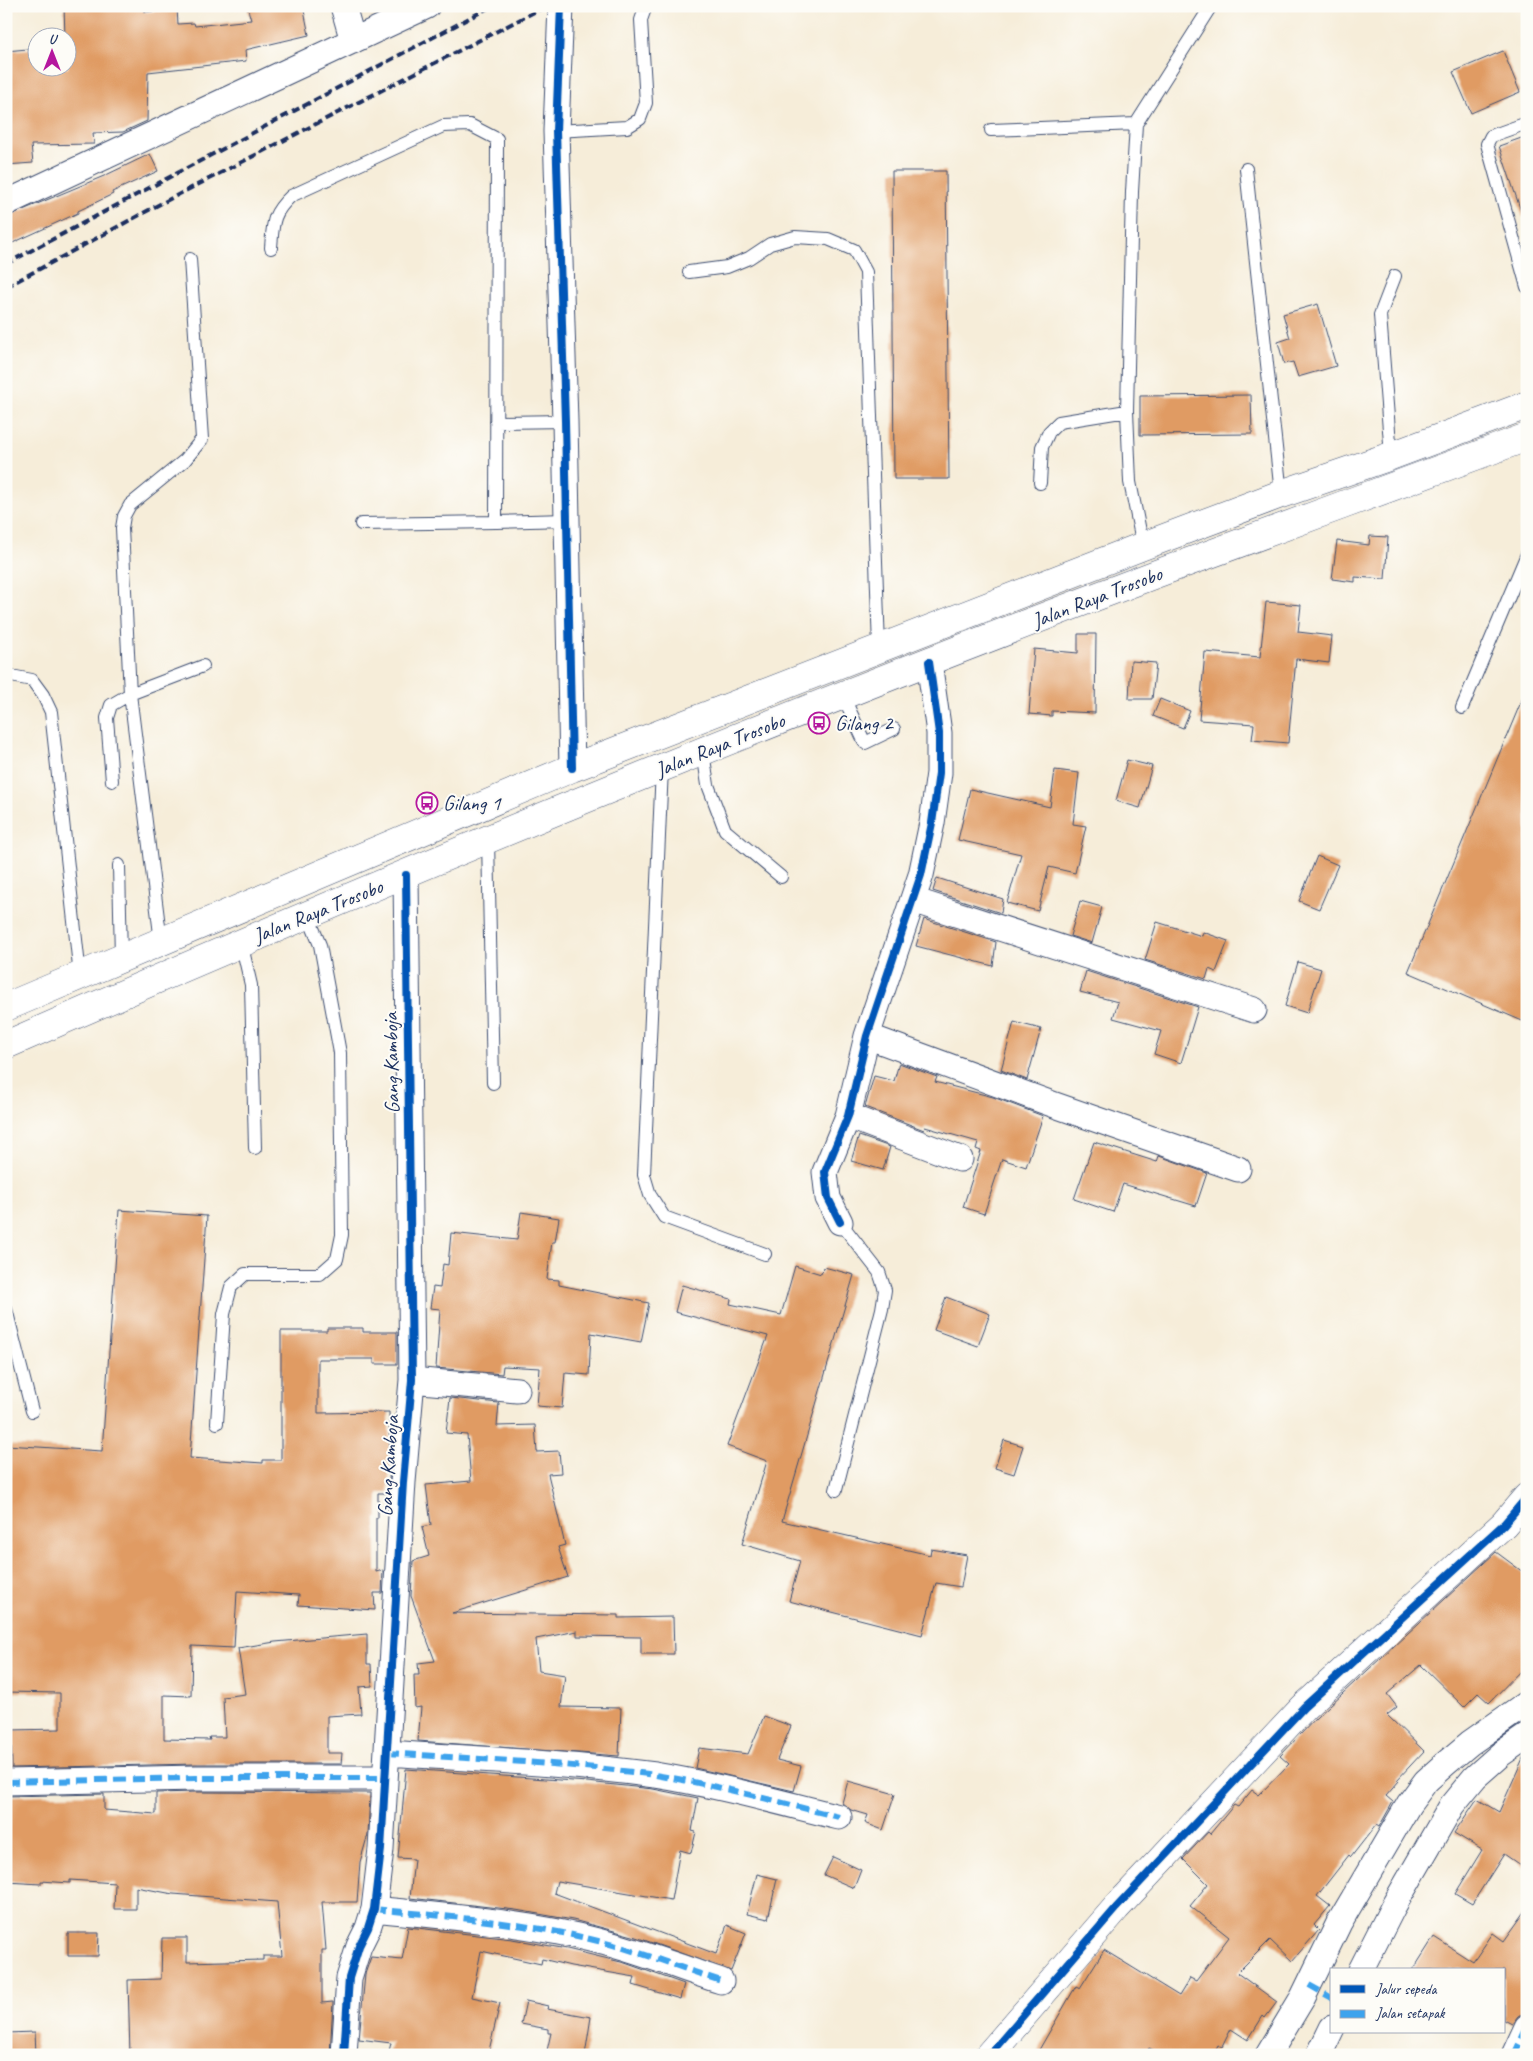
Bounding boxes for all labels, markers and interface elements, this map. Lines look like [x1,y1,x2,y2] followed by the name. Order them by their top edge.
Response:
[28,28,78,78] north arrow
[49,31,59,48] text: U
[1027,560,1167,634] street label: Jalan Raya Trosobo
[651,707,790,783] street label: Jalan Raya Trosobo
[835,710,894,736] place label: Gilang 2
[807,711,831,735] bus stop icon: Gilang 2
[443,790,502,816] place label: Gilang 1
[415,791,439,815] bus stop icon: Gilang 1
[249,873,388,949] street label: Jalan Raya Trosobo
[377,1010,405,1114] street label: Gang Kamboja
[371,1413,405,1517] street label: Gang Kamboja
[1330,1968,1506,2034] legend
[1375,1980,1438,1999] text: Jalur sepeda
[1375,2004,1446,2023] text: Jalan setapak

